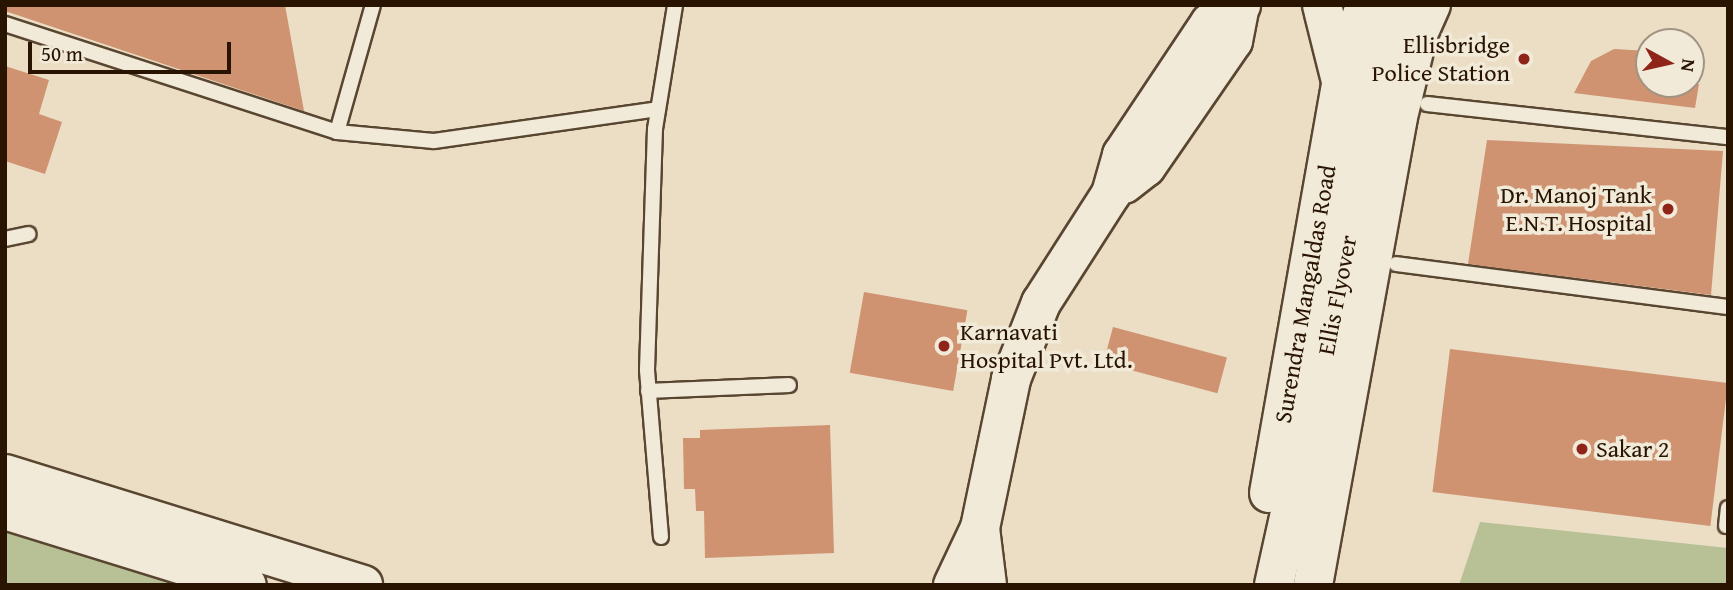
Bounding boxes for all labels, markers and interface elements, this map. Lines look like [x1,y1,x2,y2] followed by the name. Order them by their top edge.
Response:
[32,28,234,72] scale bar
[1635,28,1705,98] north arrow
[1372,31,1510,87] place label: Ellisbridge Police Station
[41,38,83,69] text: 50 m
[1516,51,1532,67] marker: Ellisbridge Police Station
[1674,57,1704,74] text: N
[1268,163,1342,425] street label: Surendra Mangaldas Road
[1500,181,1652,237] place label: Dr. Manoj Tank E.N.T. Hospital
[1658,199,1678,219] marker: Dr. Manoj Tank E.N.T. Hospital
[1311,233,1363,357] street label: Ellis Flyover
[960,318,1132,374] place label: Karnavati Hospital Pvt. Ltd.
[934,336,954,356] marker: Karnavati Hospital Pvt. Ltd.
[1596,435,1669,463] place label: Sakar 2
[1574,441,1590,457] marker: Sakar 2

